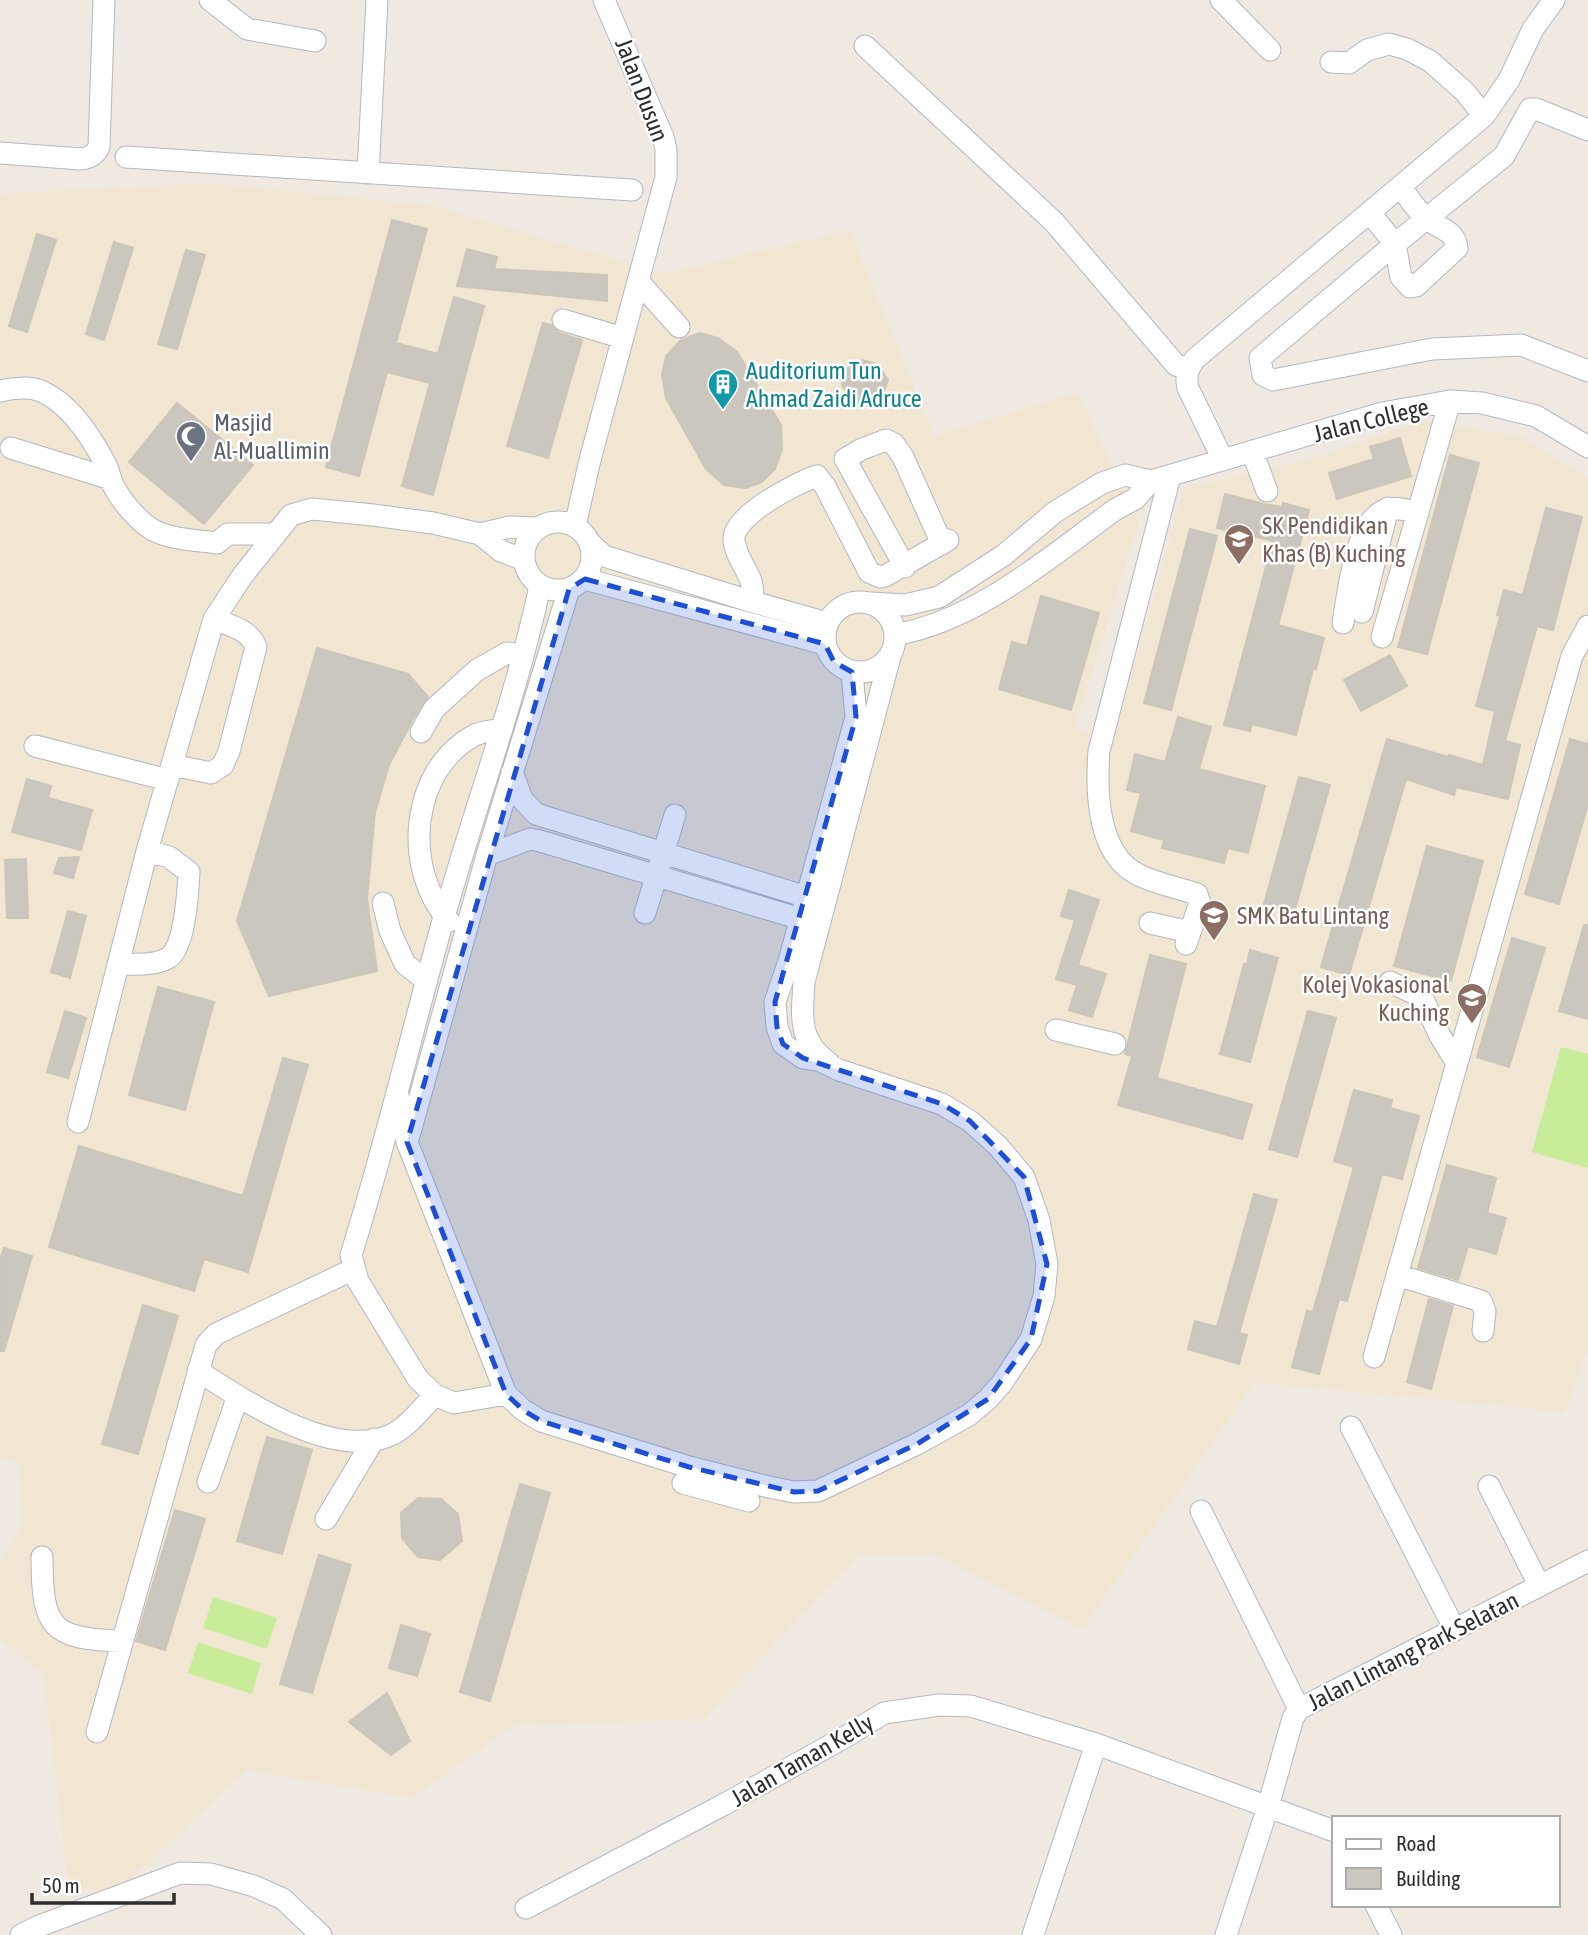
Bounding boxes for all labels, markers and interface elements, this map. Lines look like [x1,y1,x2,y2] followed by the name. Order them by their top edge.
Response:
[610,35,674,145] street label: Jalan Dusun
[746,357,922,412] place label: Auditorium Tun Ahmad Zaidi Adruce
[706,367,740,411] building icon: Auditorium Tun Ahmad Zaidi Adruce
[1311,393,1431,447] street label: Jalan College
[214,409,330,464] place label: Masjid Al-Muallimin
[174,419,208,463] mosque icon: Masjid Al-Muallimin
[1262,512,1406,567] place label: SK Pendidikan Khas (B) Kuching
[1222,522,1256,566] school or university icon: SK Pendidikan Khas (B) Kuching
[1197,898,1231,942] school or university icon: SMK Batu Lintang
[1237,902,1390,929] place label: SMK Batu Lintang
[1302,971,1450,1026] place label: Kolej Vokasional Kuching
[1455,981,1489,1025] school or university icon: Kolej Vokasional Kuching
[1303,1586,1523,1716] street label: Jalan Lintang Park Selatan
[726,1708,878,1811] street label: Jalan Taman Kelly
[1332,1816,1560,1907] legend
[1396,1831,1436,1855] text: Road
[32,1862,173,1906] scale bar
[1396,1866,1460,1890] text: Building
[42,1873,80,1897] text: 50 m

